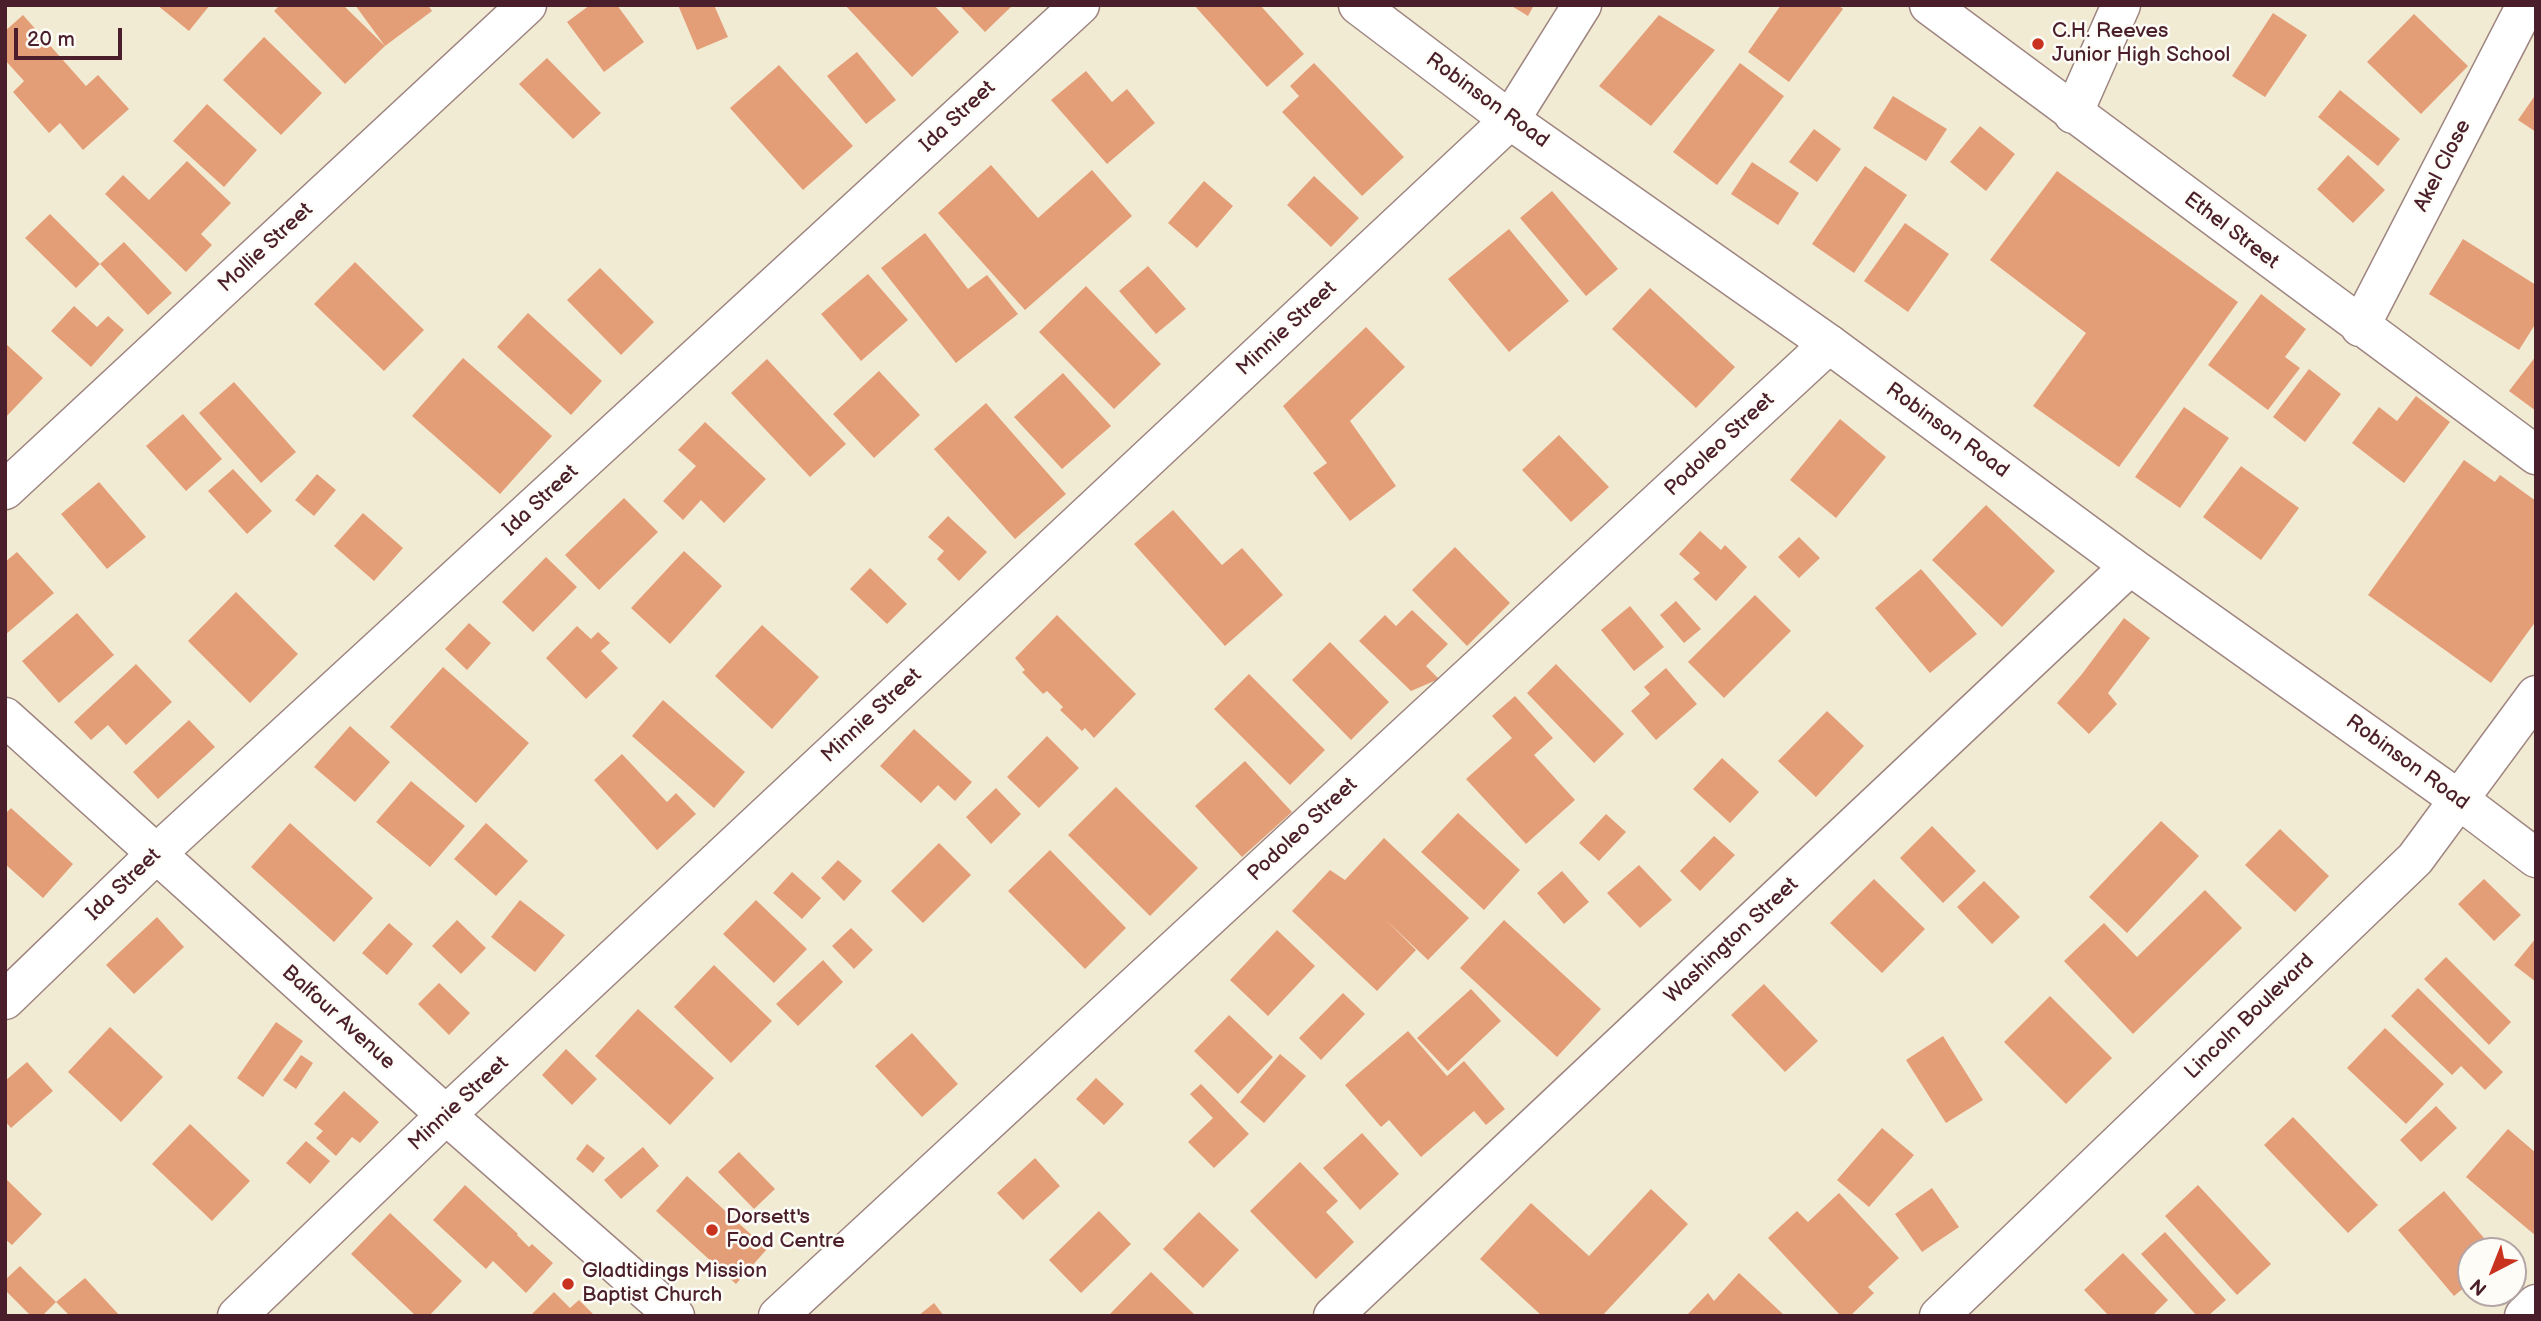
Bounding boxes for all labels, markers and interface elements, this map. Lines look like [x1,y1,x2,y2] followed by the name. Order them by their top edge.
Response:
[18,14,126,58] scale bar
[2052,19,2230,69] place label: C.H. Reeves Junior High School
[27,27,75,52] text: 20 m
[2030,36,2046,52] marker: C.H. Reeves Junior High School
[1421,48,1553,154] street label: Robinson Road
[915,76,1001,158] street label: Ida Street
[2409,116,2477,216] street label: Akel Close
[2179,187,2283,275] street label: Ethel Street
[213,198,319,298] street label: Mollie Street
[1232,276,1342,382] street label: Minnie Street
[1881,378,2013,484] street label: Robinson Road
[1660,388,1780,502] street label: Podoleo Street
[498,460,584,542] street label: Ida Street
[817,663,927,769] street label: Minnie Street
[2341,710,2473,816] street label: Robinson Road
[1243,773,1363,887] street label: Podoleo Street
[82,843,166,927] street label: Ida Street
[1660,873,1804,1009] street label: Washington Street
[2180,949,2320,1085] street label: Lincoln Boulevard
[276,961,400,1075] street label: Balfour Avenue
[404,1051,514,1157] street label: Minnie Street
[726,1205,845,1255] place label: Dorsett's Food Centre
[704,1222,720,1238] marker: Dorsett's Food Centre
[2457,1237,2527,1307] north arrow
[582,1259,767,1309] place label: Gladtidings Mission Baptist Church
[2466,1273,2492,1300] text: N
[560,1276,576,1292] marker: Gladtidings Mission Baptist Church

